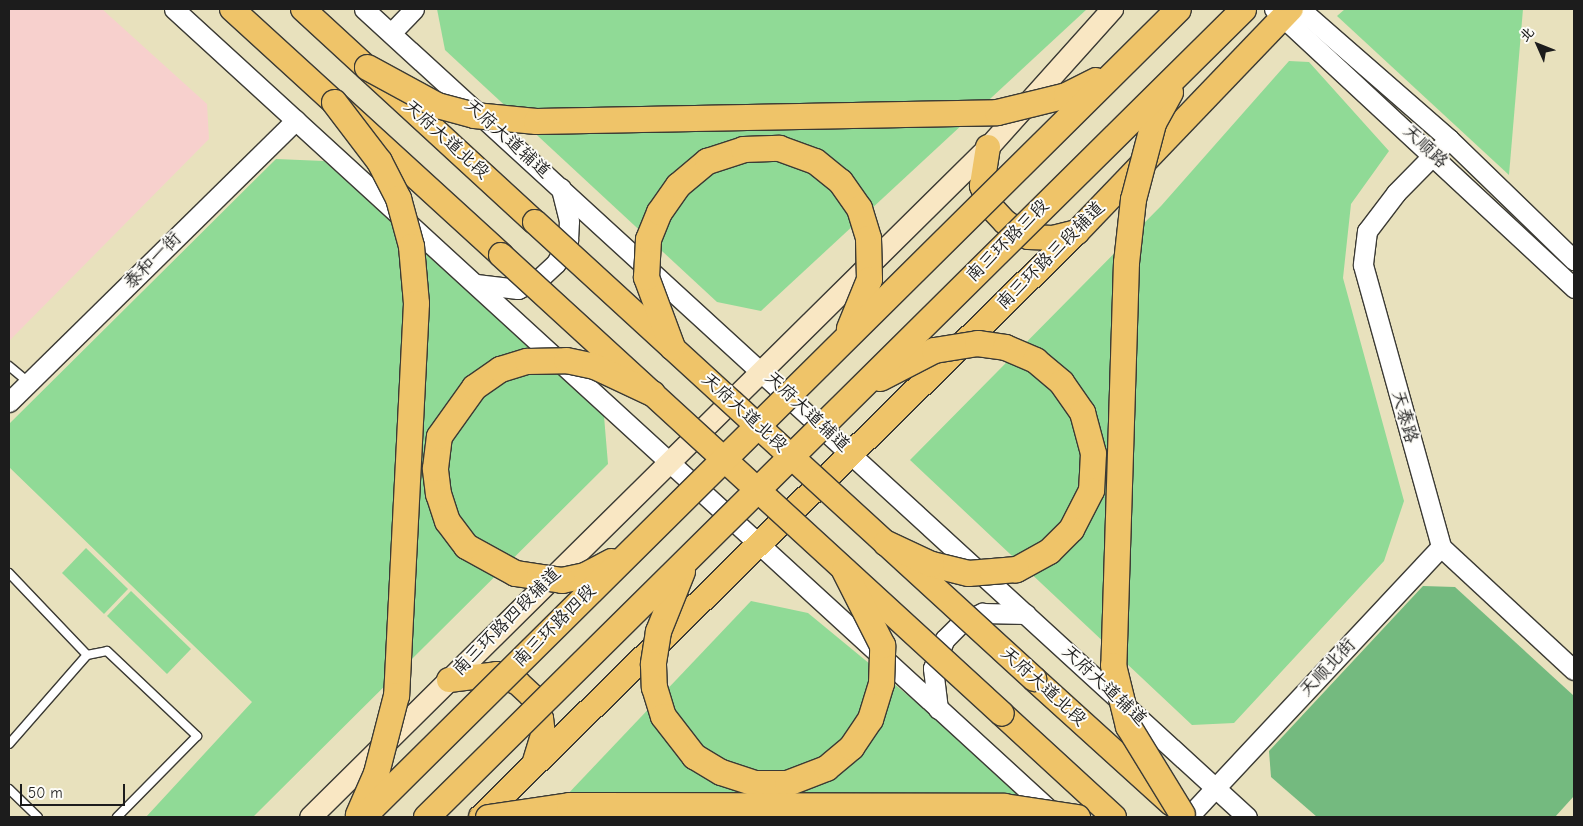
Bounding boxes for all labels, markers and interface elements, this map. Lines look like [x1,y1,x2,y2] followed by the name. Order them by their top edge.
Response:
[1513,20,1563,70] north arrow
[1516,23,1538,45] text: 北
[460,95,554,183] street label: 天府大道辅道
[399,96,493,184] street label: 天府大道北段
[1398,121,1452,173] street label: 天顺路
[962,195,1054,287] street label: 南三环路三段
[992,197,1110,315] street label: 南三环路三段辅道
[120,228,186,294] street label: 泰和一街
[760,367,854,457] street label: 天府大道辅道
[697,369,791,457] street label: 天府大道北段
[1386,388,1422,446] street label: 天泰路
[448,563,566,681] street label: 南三环路四段辅道
[509,580,601,672] street label: 南三环路四段
[1296,634,1360,702] street label: 天顺北街
[1057,641,1151,731] street label: 天府大道辅道
[996,643,1090,731] street label: 天府大道北段
[22,774,128,806] scale bar
[28,784,63,802] text: 50 m

